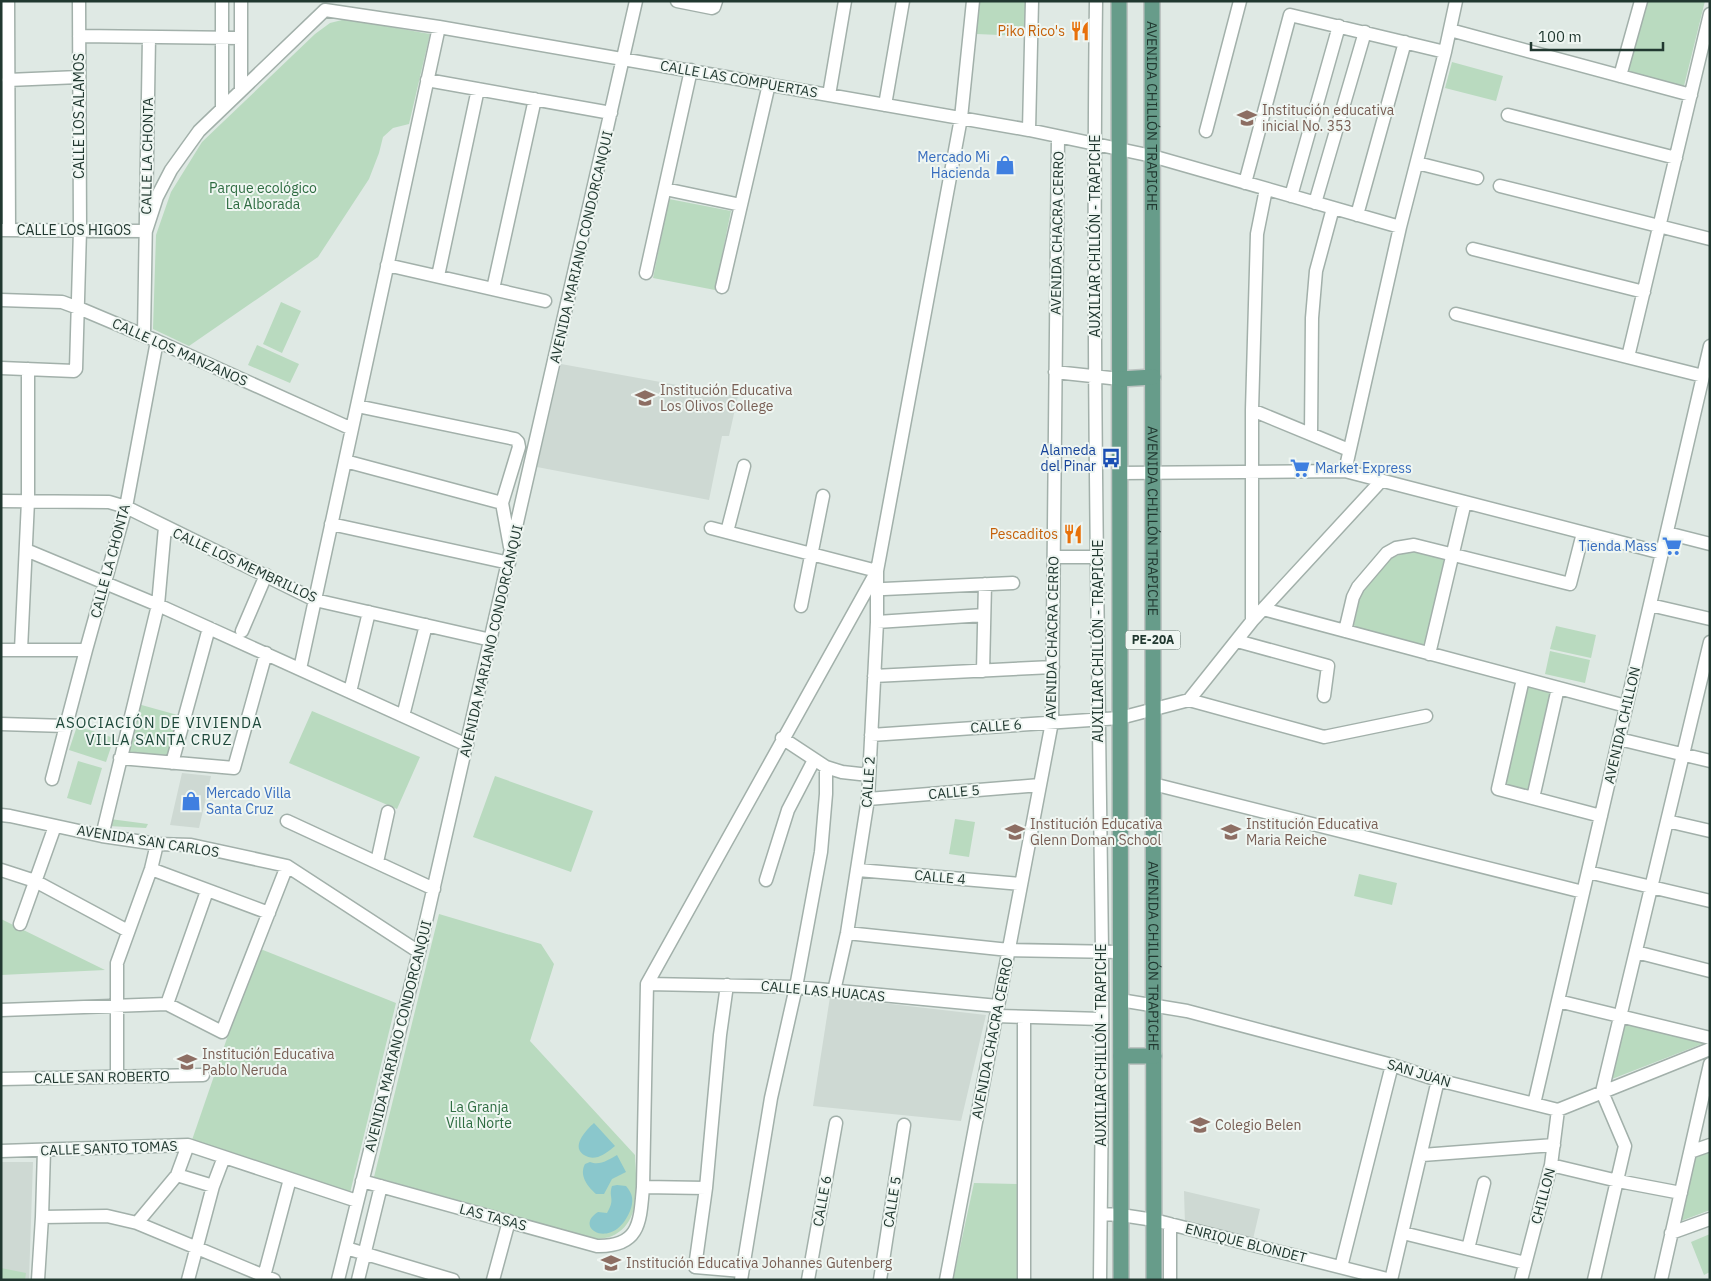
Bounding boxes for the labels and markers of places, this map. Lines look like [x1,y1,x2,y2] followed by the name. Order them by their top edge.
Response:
[1069,20,1091,42] restaurant icon: Piko Rico's
[998,22,1065,40] place label: Piko Rico's
[1262,101,1395,135] place label: Institución educativa inicial No. 353
[1236,107,1258,129] school or university icon: Institución educativa inicial No. 353
[917,148,991,182] place label: Mercado Mi Hacienda
[994,154,1016,176] shop icon: Mercado Mi Hacienda
[660,381,793,415] place label: Institución Educativa Los Olivos College
[634,387,656,409] school or university icon: Institución Educativa Los Olivos College
[1040,441,1097,475] place label: Alameda del Pinar
[1100,447,1122,469] bus stop icon: Alameda del Pinar
[1289,457,1311,479] supermarket icon: Market Express
[1315,459,1412,477] place label: Market Express
[1062,523,1084,545] restaurant icon: Pescaditos
[990,525,1058,543] place label: Pescaditos
[1661,535,1683,557] supermarket icon: Tienda Mass
[1579,537,1657,555] place label: Tienda Mass
[206,784,291,818] place label: Mercado Villa Santa Cruz
[180,790,202,812] shop icon: Mercado Villa Santa Cruz
[1030,815,1163,849] place label: Institución Educativa Glenn Doman School
[1246,815,1379,849] place label: Institución Educativa Maria Reiche
[1004,821,1026,843] school or university icon: Institución Educativa Glenn Doman School
[1220,821,1242,843] school or university icon: Institución Educativa Maria Reiche
[202,1045,335,1079] place label: Institución Educativa Pablo Neruda
[176,1051,198,1073] school or university icon: Institución Educativa Pablo Neruda
[1189,1114,1211,1136] school or university icon: Colegio Belen
[1215,1116,1301,1134] place label: Colegio Belen
[600,1252,622,1274] school or university icon: Institución Educativa Johannes Gutenberg
[626,1254,893,1272] place label: Institución Educativa Johannes Gutenberg

